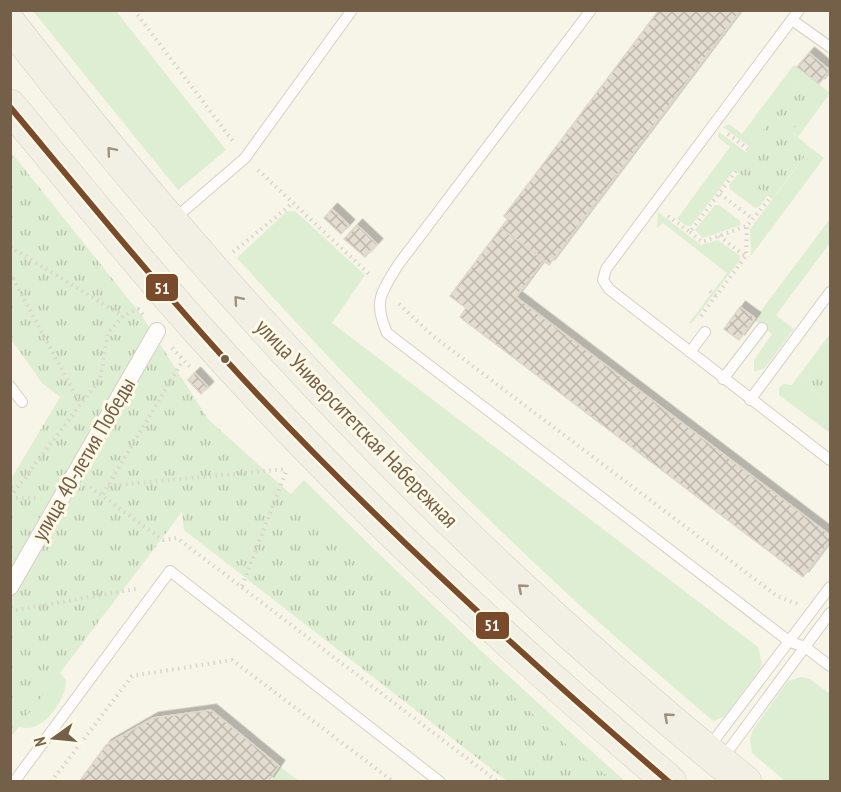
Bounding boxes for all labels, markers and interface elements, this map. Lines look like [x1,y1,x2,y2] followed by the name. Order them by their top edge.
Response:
[108,147,119,158] one-way arrow
[145,273,179,302] line badge: 51
[154,278,170,298] text: 51
[234,296,245,307] one-way arrow
[250,313,464,533] street label: улица Университетская Набережная
[219,353,231,365] unlabelled marker
[25,372,141,546] street label: улица 40-летия Победы
[518,584,529,595] one-way arrow
[475,611,510,640] line badge: 51
[484,615,500,635] text: 51
[24,708,84,768] north arrow
[664,713,675,724] one-way arrow
[29,735,50,749] text: N

